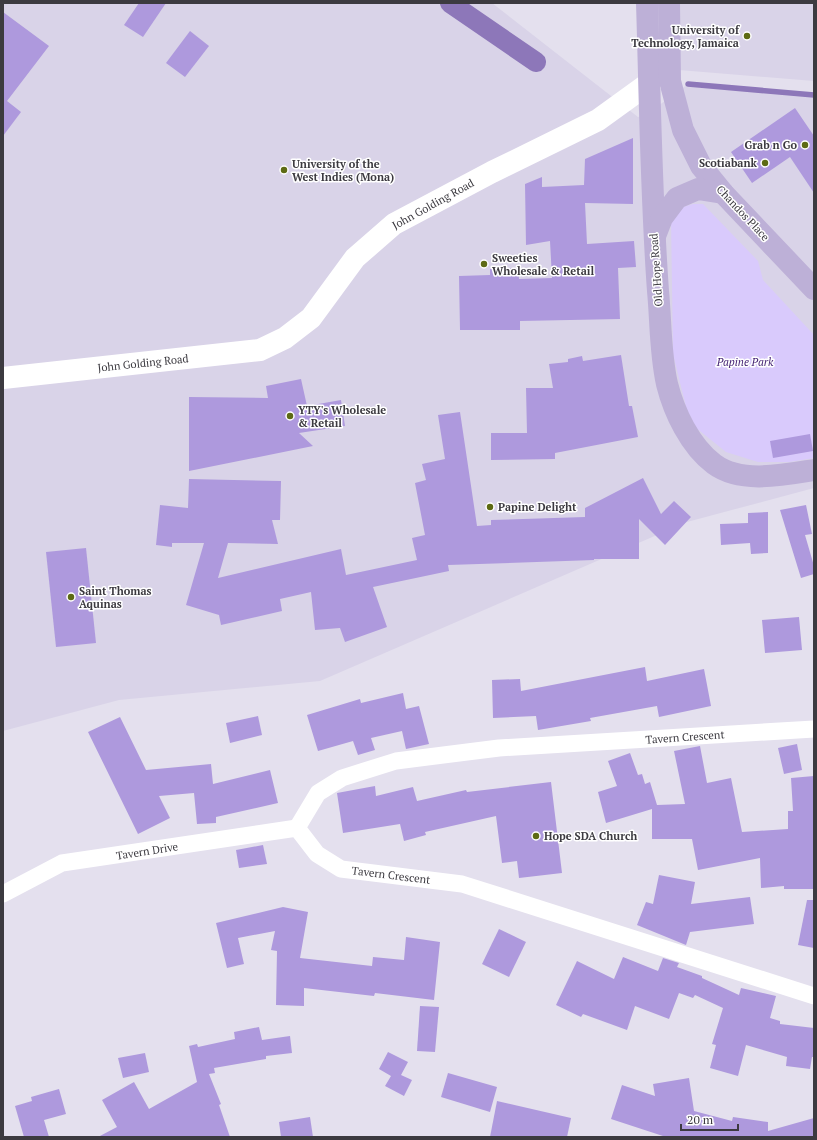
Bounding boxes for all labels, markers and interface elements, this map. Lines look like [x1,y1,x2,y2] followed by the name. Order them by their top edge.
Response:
[631,23,740,50] place label: University of Technology, Jamaica
[742,31,752,41] marker: University of Technology, Jamaica
[745,138,797,152] place label: Grab n Go
[800,140,810,150] marker: Grab n Go
[699,156,758,170] place label: Scotiabank
[292,157,394,184] place label: University of the West Indies (Mona)
[760,158,770,168] marker: Scotiabank
[279,165,289,175] marker: University of the West Indies (Mona)
[390,176,476,232] street label: John Golding Road
[714,182,773,244] street label: Chandos Place
[646,233,666,307] street label: Old Hope Road
[492,251,594,278] place label: Sweeties Wholesale & Retail
[479,259,489,269] marker: Sweeties Wholesale & Retail
[97,351,189,375] street label: John Golding Road
[716,355,774,369] park label: Papine Park
[298,403,386,430] place label: YTY's Wholesale & Retail
[285,411,295,421] marker: YTY's Wholesale & Retail
[498,500,577,514] place label: Papine Delight
[485,502,495,512] marker: Papine Delight
[79,584,152,611] place label: Saint Thomas Aquinas
[66,592,76,602] marker: Saint Thomas Aquinas
[645,727,725,747] street label: Tavern Crescent
[544,829,637,843] place label: Hope SDA Church
[531,831,541,841] marker: Hope SDA Church
[115,839,179,863] street label: Tavern Drive
[351,863,431,887] street label: Tavern Crescent
[681,1106,738,1132] scale bar
[687,1112,714,1127] text: 20 m

